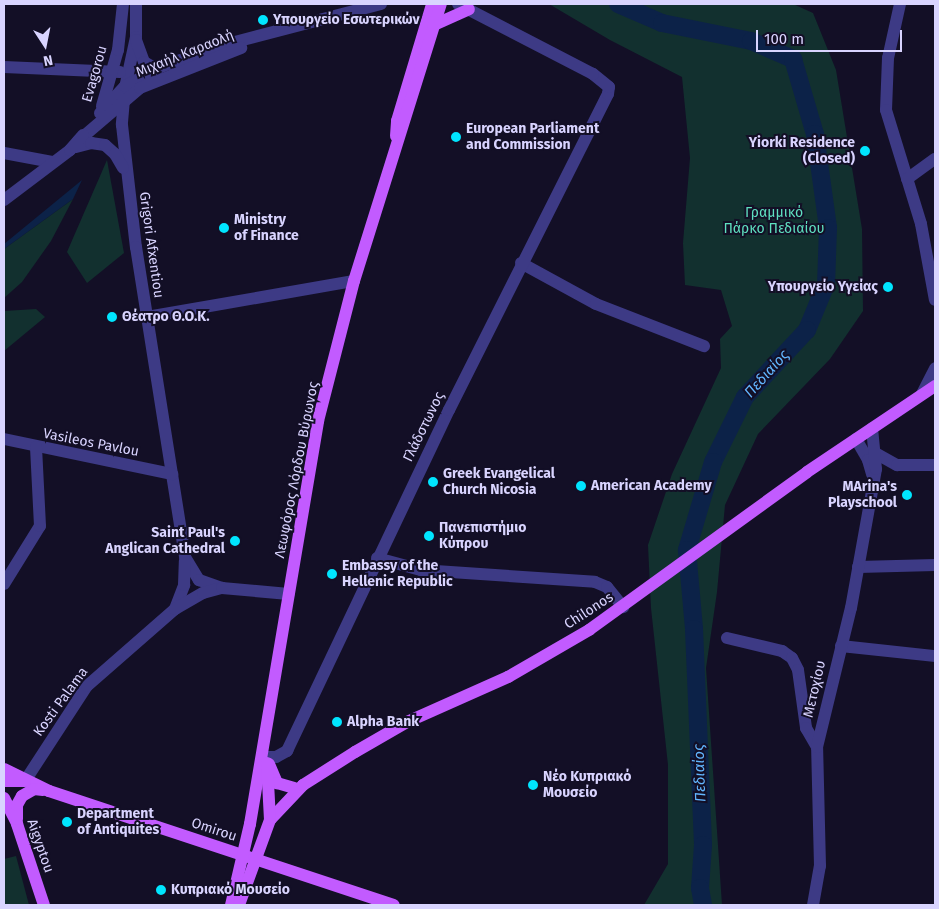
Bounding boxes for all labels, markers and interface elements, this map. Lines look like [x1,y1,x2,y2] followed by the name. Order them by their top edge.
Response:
[273,12,420,28] place label: Υπουργείο Εσωτερικών
[257,14,269,26] marker: Υπουργείο Εσωτερικών
[20,20,70,70] north arrow
[759,20,905,52] scale bar
[134,27,236,81] street label: Μιχαήλ Καραολή
[764,30,804,48] text: 100 m
[79,44,111,104] street label: Evagorou
[42,51,54,69] text: N
[466,121,599,154] place label: European Parliament and Commission
[450,131,462,143] marker: European Parliament and Commission
[749,135,855,168] place label: Yiorki Residence (Closed)
[859,145,871,157] marker: Yiorki Residence (Closed)
[135,191,167,299] street label: Grigori Afxentiou
[723,205,825,238] park label: Γραμμικό Πάρκο Πεδιαίου
[234,212,299,244] place label: Ministry of Finance
[218,222,230,234] marker: Ministry of Finance
[768,279,878,295] place label: Υπουργείο Υγείας
[882,281,894,293] marker: Υπουργείο Υγείας
[122,309,210,325] place label: Θέατρο Θ.Ο.Κ.
[106,311,118,323] marker: Θέατρο Θ.Ο.Κ.
[741,346,793,402] water label: Πεδιαίος
[272,380,322,560] street label: Λεωφόρος Λόρδου Βύρωνος
[400,389,448,465] street label: Γλάδστωνος
[42,425,140,461] street label: Vasileos Pavlou
[443,466,555,498] place label: Greek Evangelical Church Nicosia
[427,476,439,488] marker: Greek Evangelical Church Nicosia
[591,478,712,494] place label: American Academy
[828,479,897,512] place label: MArina's Playschool
[575,480,587,492] marker: American Academy
[901,489,913,501] marker: MArina's Playschool
[439,520,526,552] place label: Πανεπιστήμιο Κύπρου
[105,525,225,558] place label: Saint Paul's Anglican Cathedral
[423,530,435,542] marker: Πανεπιστήμιο Κύπρου
[229,535,241,547] marker: Saint Paul's Anglican Cathedral
[342,558,453,590] place label: Embassy of the Hellenic Republic
[326,568,338,580] marker: Embassy of the Hellenic Republic
[561,589,617,633] street label: Chilonos
[800,659,830,719] street label: Μετοχίου
[30,664,92,740] street label: Kosti Palama
[347,714,419,730] place label: Alpha Bank
[331,716,343,728] marker: Alpha Bank
[690,744,710,802] water label: Πεδιαίος
[543,769,631,802] place label: Νέο Κυπριακό Μουσείο
[527,779,539,791] marker: Νέο Κυπριακό Μουσείο
[77,806,159,839] place label: Department of Antiquites
[189,815,239,845] street label: Omirou
[61,816,73,828] marker: Department of Antiquites
[23,817,57,875] street label: Aigyptou
[171,882,290,898] place label: Κυπριακό Μουσείο
[155,884,167,896] marker: Κυπριακό Μουσείο

